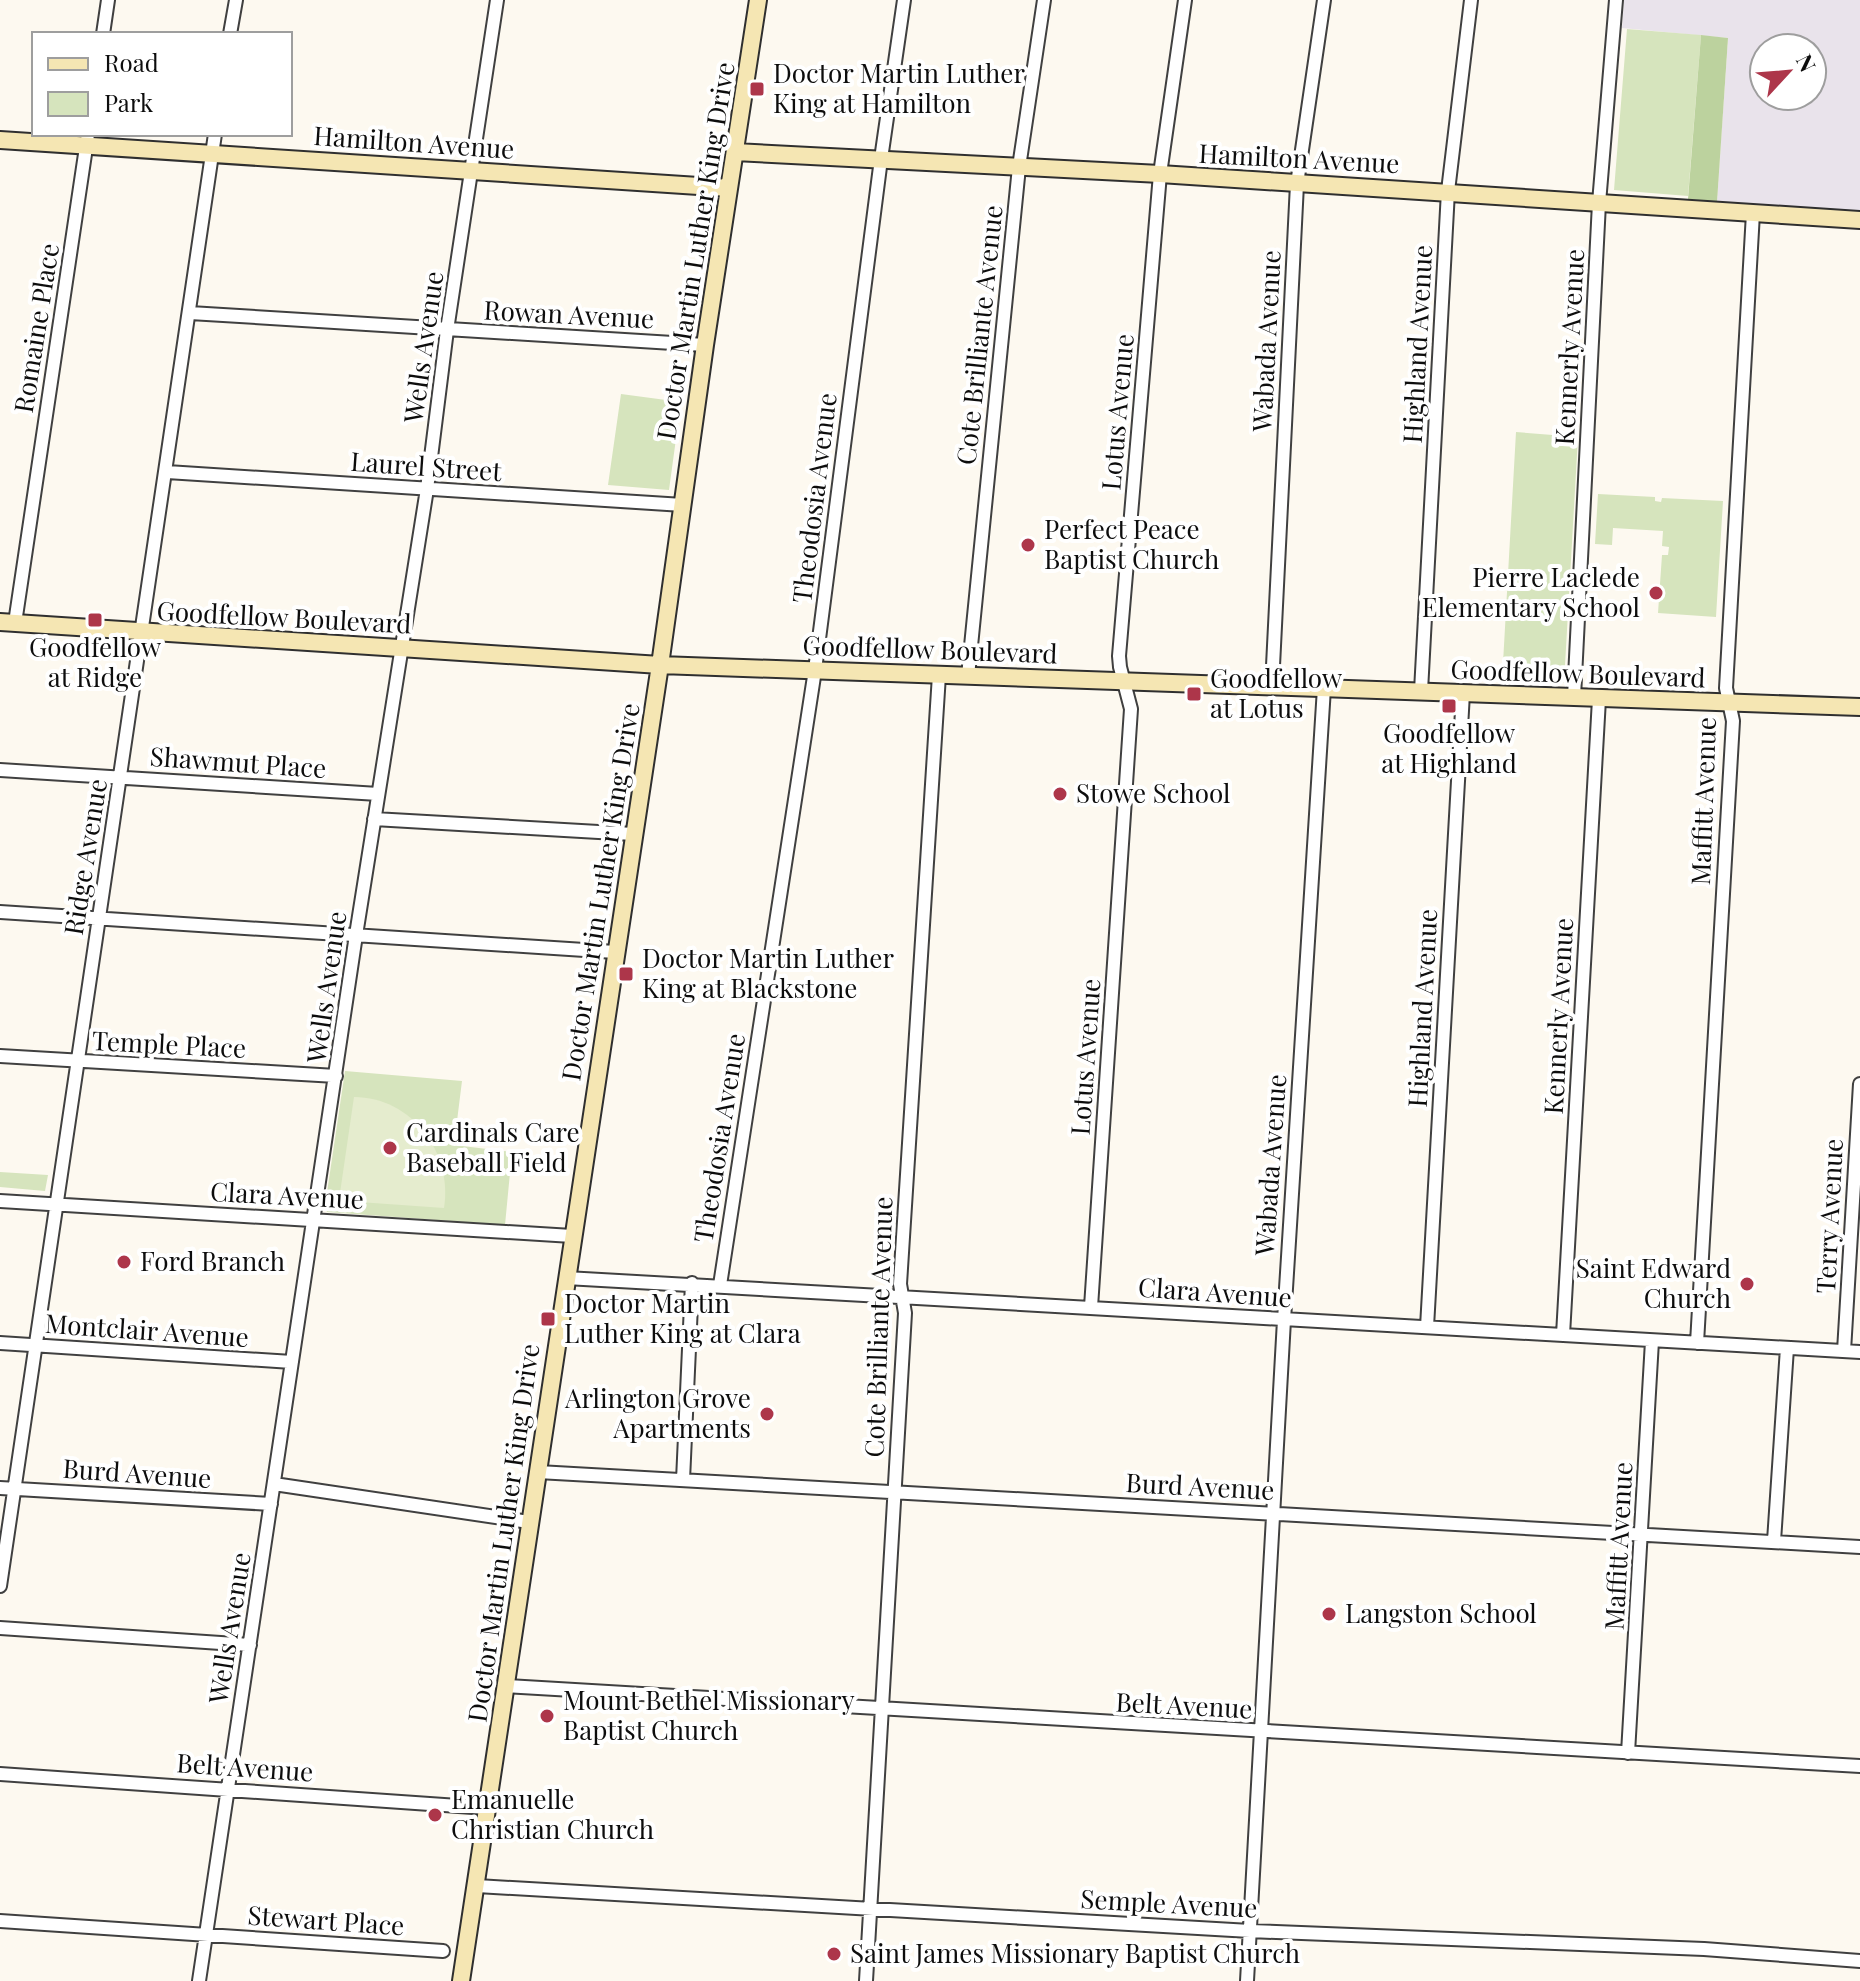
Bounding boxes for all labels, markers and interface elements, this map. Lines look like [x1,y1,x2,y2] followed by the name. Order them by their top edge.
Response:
[32,32,292,136] legend
[1748,32,1828,112] north arrow
[104,46,159,78] text: Road
[1790,49,1824,77] text: N
[773,55,1026,120] place label: Doctor Martin Luther King at Hamilton
[647,59,742,442] street label: Doctor Martin Luther King Drive
[748,80,766,98] marker: Doctor Martin Luther King at Hamilton
[104,86,154,118] text: Park
[313,117,516,166] street label: Hamilton Avenue
[1198,135,1400,180] street label: Hamilton Avenue
[947,203,1010,466] street label: Cote Brilliante Avenue
[5,241,66,415] street label: Romaine Place
[1394,244,1439,444] street label: Highland Avenue
[1546,248,1591,446] street label: Kennerly Avenue
[1243,249,1288,434] street label: Wabada Avenue
[394,269,450,426] street label: Wells Avenue
[483,292,655,335] street label: Rowan Avenue
[1092,332,1141,492] street label: Lotus Avenue
[783,391,844,605] street label: Theodosia Avenue
[349,443,504,488] street label: Laurel Street
[1044,511,1219,576] place label: Perfect Peace Baptist Church
[1019,536,1037,554] marker: Perfect Peace Baptist Church
[1422,559,1640,624] place label: Pierre Laclede Elementary School
[1647,584,1665,602] marker: Pierre Laclede Elementary School
[156,592,412,641] street label: Goodfellow Boulevard
[86,611,104,629] marker: Goodfellow at Ridge
[802,627,1058,670] street label: Goodfellow Boulevard
[29,629,161,694] place label: Goodfellow at Ridge
[1450,651,1706,694] street label: Goodfellow Boulevard
[1210,660,1342,725] place label: Goodfellow at Lotus
[1185,685,1203,703] marker: Goodfellow at Lotus
[1440,697,1458,715] marker: Goodfellow at Highland
[552,700,647,1083] street label: Doctor Martin Luther King Drive
[1381,715,1517,780] place label: Goodfellow at Highland
[1682,716,1723,886] street label: Maffitt Avenue
[149,738,327,785] street label: Shawmut Place
[1076,775,1230,810] place label: Stowe School
[55,776,114,937] street label: Ridge Avenue
[1051,785,1069,803] marker: Stowe School
[1399,908,1444,1108] street label: Highland Avenue
[297,909,353,1066] street label: Wells Avenue
[1535,917,1580,1115] street label: Kennerly Avenue
[642,940,895,1005] place label: Doctor Martin Luther King at Blackstone
[617,965,635,983] marker: Doctor Martin Luther King at Blackstone
[1062,977,1107,1136] street label: Lotus Avenue
[91,1022,247,1065] street label: Temple Place
[685,1031,752,1245] street label: Theodosia Avenue
[1246,1073,1293,1258] street label: Wabada Avenue
[406,1114,580,1179] place label: Cardinals Care Baseball Field
[1807,1138,1850,1294] street label: Terry Avenue
[381,1139,399,1157] marker: Cardinals Care Baseball Field
[209,1173,365,1216] street label: Clara Avenue
[855,1196,900,1458] street label: Cote Brilliante Avenue
[140,1243,285,1278] place label: Ford Branch
[1576,1250,1731,1315] place label: Saint Edward Church
[115,1253,133,1271] marker: Ford Branch
[1137,1269,1293,1314] street label: Clara Avenue
[1738,1275,1756,1293] marker: Saint Edward Church
[564,1285,801,1350] place label: Doctor Martin Luther King at Clara
[44,1305,250,1354] street label: Montclair Avenue
[539,1310,557,1328] marker: Doctor Martin Luther King at Clara
[459,1341,546,1724] street label: Doctor Martin Luther King Drive
[564,1380,751,1445] place label: Arlington Grove Apartments
[758,1405,776,1423] marker: Arlington Grove Apartments
[62,1450,213,1495] street label: Burd Avenue
[1596,1461,1639,1631] street label: Maffitt Avenue
[1125,1464,1275,1507] street label: Burd Avenue
[199,1550,258,1707] street label: Wells Avenue
[1345,1595,1537,1630] place label: Langston School
[1320,1605,1338,1623] marker: Langston School
[563,1682,855,1747] place label: Mount Bethel Missionary Baptist Church
[1115,1683,1253,1726] street label: Belt Avenue
[538,1707,556,1725] marker: Mount Bethel Missionary Baptist Church
[176,1744,315,1789] street label: Belt Avenue
[451,1781,654,1846] place label: Emanuelle Christian Church
[426,1806,444,1824] marker: Emanuelle Christian Church
[1080,1880,1258,1925] street label: Semple Avenue
[247,1897,406,1942] street label: Stewart Place
[850,1935,1300,1970] place label: Saint James Missionary Baptist Church
[825,1945,843,1963] marker: Saint James Missionary Baptist Church

